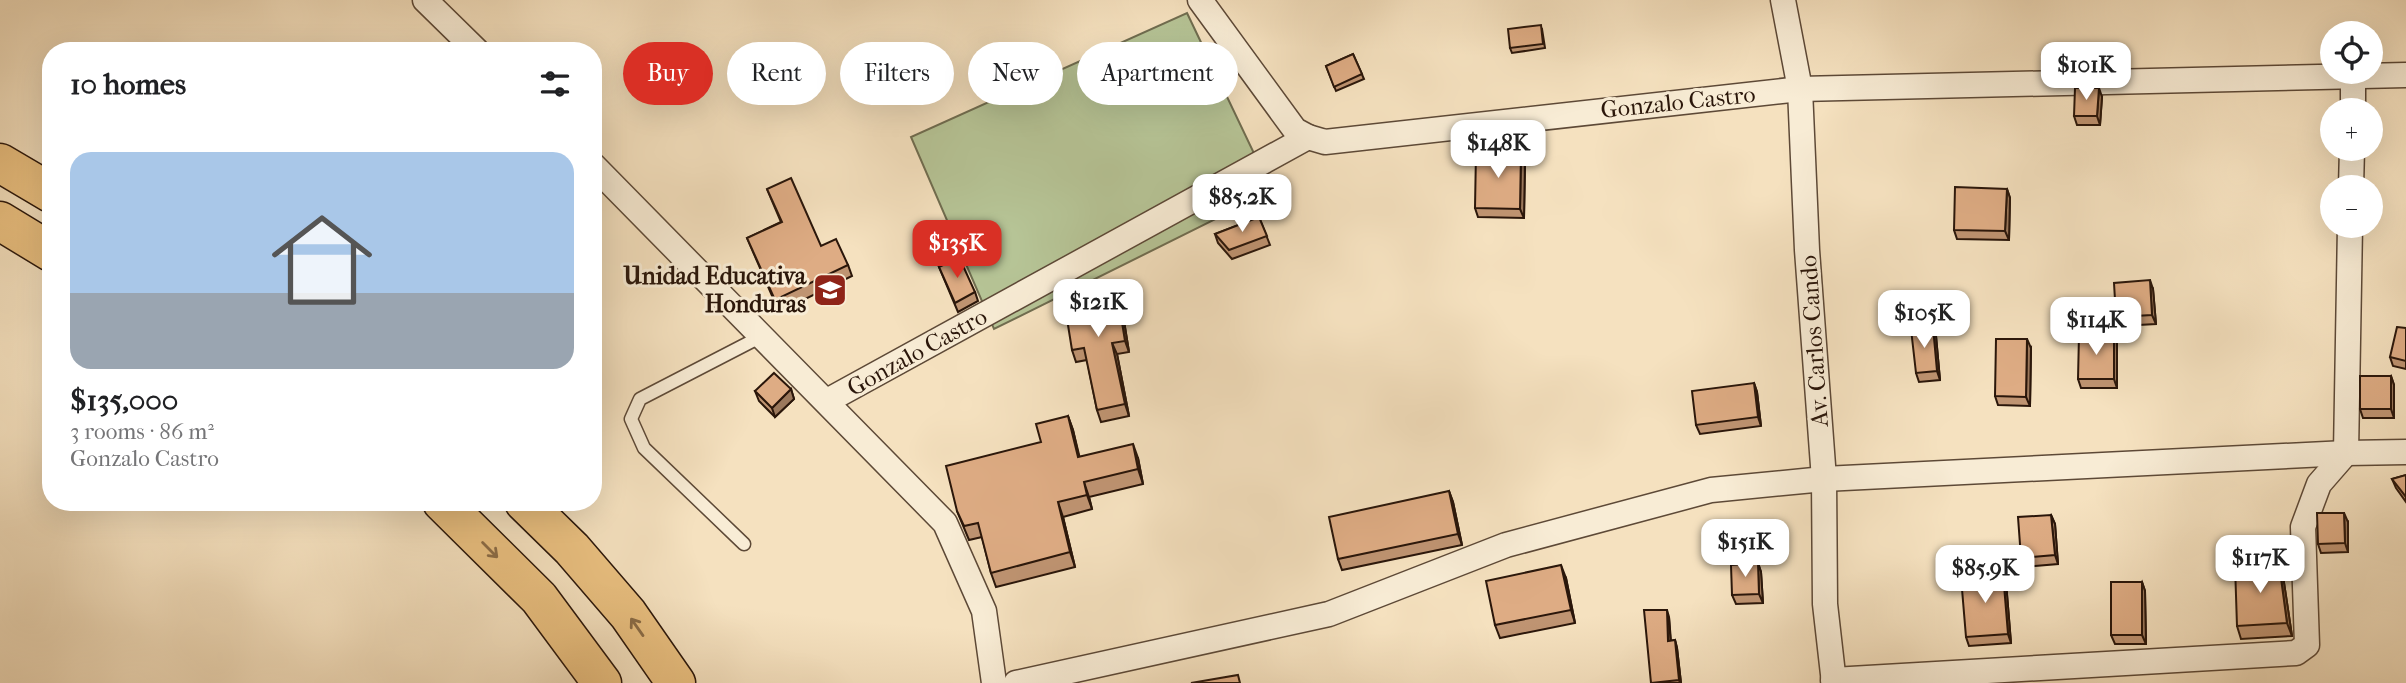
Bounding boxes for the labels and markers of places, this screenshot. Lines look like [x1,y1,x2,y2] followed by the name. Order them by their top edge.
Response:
[2037,42,2135,102] pin: $101K
[1449,120,1547,180] pin: $148K
[1185,174,1299,234] pin: $85.2K
[908,220,1006,280] pin: $135K
[622,262,807,318] place label: Unidad Educativa Honduras
[811,271,849,309] school or university icon: Unidad Educativa Honduras
[1049,280,1147,339] pin: $121K
[1875,290,1973,350] pin: $105K
[2047,298,2145,357] pin: $114K
[1696,520,1794,579] pin: $151K
[2211,536,2309,595] pin: $117K
[1928,546,2042,605] pin: $85.9K

